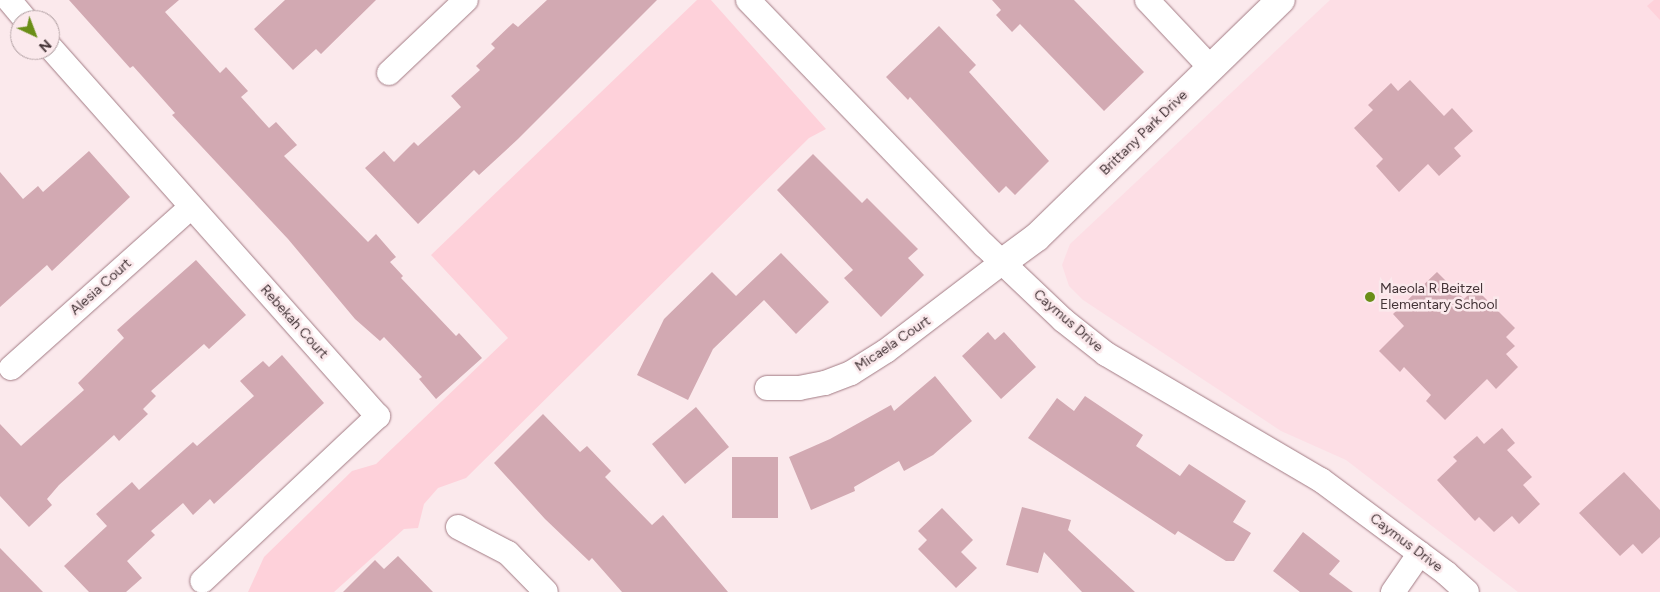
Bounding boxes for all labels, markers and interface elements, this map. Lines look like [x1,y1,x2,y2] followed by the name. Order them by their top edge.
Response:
[10,10,60,60] north arrow
[35,36,55,56] text: N
[1097,87,1191,179] street label: Brittany Park Drive
[67,255,135,319] street label: Alesia Court
[1380,281,1498,314] place label: Maeola R Beitzel Elementary School
[257,282,331,362] street label: Rebekah Court
[1030,286,1106,356] street label: Caymus Drive
[1364,291,1376,303] marker: Maeola R Beitzel Elementary School
[852,313,934,375] street label: Micaela Court
[1366,510,1446,576] street label: Caymus Drive

